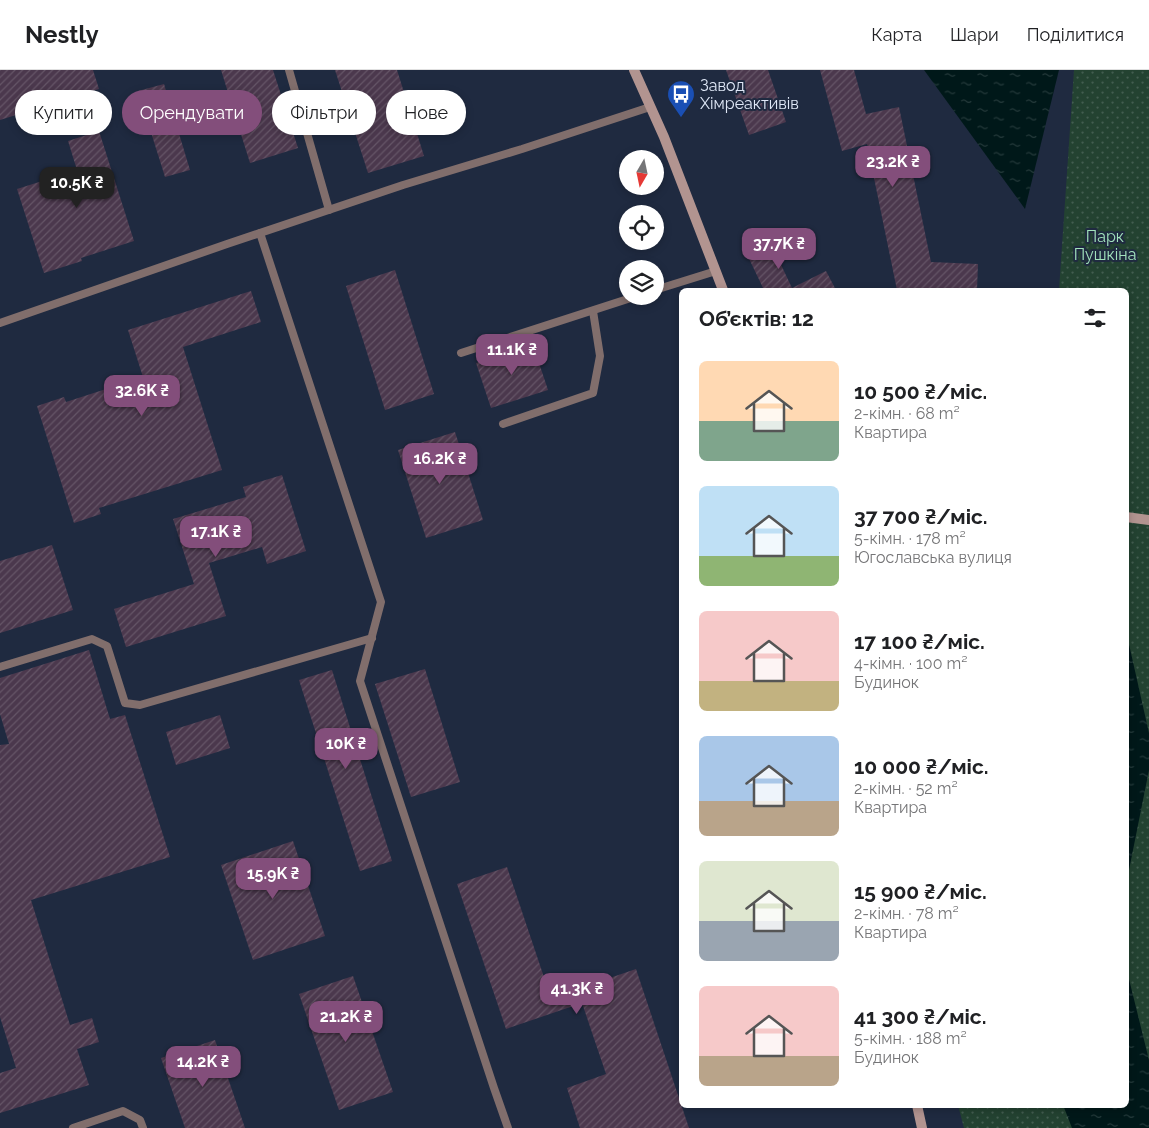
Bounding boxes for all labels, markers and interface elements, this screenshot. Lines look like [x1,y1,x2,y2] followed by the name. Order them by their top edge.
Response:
[25,20,99,49] text: Nestly
[871,24,922,45] text: Карта
[950,24,999,45] text: Шари
[1027,24,1124,45] text: Поділитися
[700,76,799,113] place label: Завод Хімреактивів
[666,79,696,118] bus stop icon: Завод Хімреактивів
[15,90,112,135] chip: Купити
[122,90,262,135] chip: Орендувати
[272,90,376,135] chip: Фільтри
[386,90,466,135] chip: Нове
[847,146,939,188] pin: 23.2K ₴
[619,150,664,195] north arrow
[619,150,664,305] map controls
[866,152,920,171] text: 23.2K ₴
[31,166,123,209] pin: 10.5K ₴
[50,173,104,192] text: 10.5K ₴
[619,205,664,250] button: locate
[1074,227,1136,264] park label: Парк Пушкіна
[733,228,825,270] pin: 37.7K ₴
[753,234,805,253] text: 37.7K ₴
[619,260,664,305] button: layers
[1081,304,1109,332] icon: filters
[699,306,814,331] text: Об’єктів: 12
[466,334,558,376] pin: 11.1K ₴
[487,340,537,359] text: 11.1K ₴
[96,374,188,417] pin: 32.6K ₴
[854,379,987,404] text: 10 500 ₴/міс.
[115,381,169,400] text: 32.6K ₴
[739,381,799,441] icon: home
[854,404,960,423] text: 2-кімн. · 68 m²
[854,423,927,442] text: Квартира
[394,442,486,485] pin: 16.2K ₴
[413,449,467,468] text: 16.2K ₴
[854,504,988,529] text: 37 700 ₴/міс.
[739,506,799,566] icon: home
[170,516,262,558] pin: 17.1K ₴
[191,522,241,541] text: 17.1K ₴
[854,529,966,548] text: 5-кімн. · 178 m²
[854,548,1012,567] text: Югославська вулиця
[854,629,985,654] text: 17 100 ₴/міс.
[739,631,799,691] icon: home
[854,654,967,673] text: 4-кімн. · 100 m²
[854,673,919,692] text: Будинок
[311,728,381,770] pin: 10K ₴
[326,734,366,753] text: 10K ₴
[854,754,988,779] text: 10 000 ₴/міс.
[739,756,799,816] icon: home
[854,779,958,798] text: 2-кімн. · 52 m²
[854,798,927,817] text: Квартира
[227,858,319,900] pin: 15.9K ₴
[247,864,299,883] text: 15.9K ₴
[854,879,987,904] text: 15 900 ₴/міс.
[739,881,799,941] icon: home
[854,904,959,923] text: 2-кімн. · 78 m²
[854,923,927,942] text: Квартира
[531,972,623,1015] pin: 41.3K ₴
[551,979,603,998] text: 41.3K ₴
[300,1000,392,1043] pin: 21.2K ₴
[854,1004,986,1029] text: 41 300 ₴/міс.
[739,1006,799,1066] icon: home
[320,1007,372,1026] text: 21.2K ₴
[854,1029,967,1048] text: 5-кімн. · 188 m²
[157,1046,249,1088] pin: 14.2K ₴
[854,1048,919,1067] text: Будинок
[177,1052,229,1071] text: 14.2K ₴

